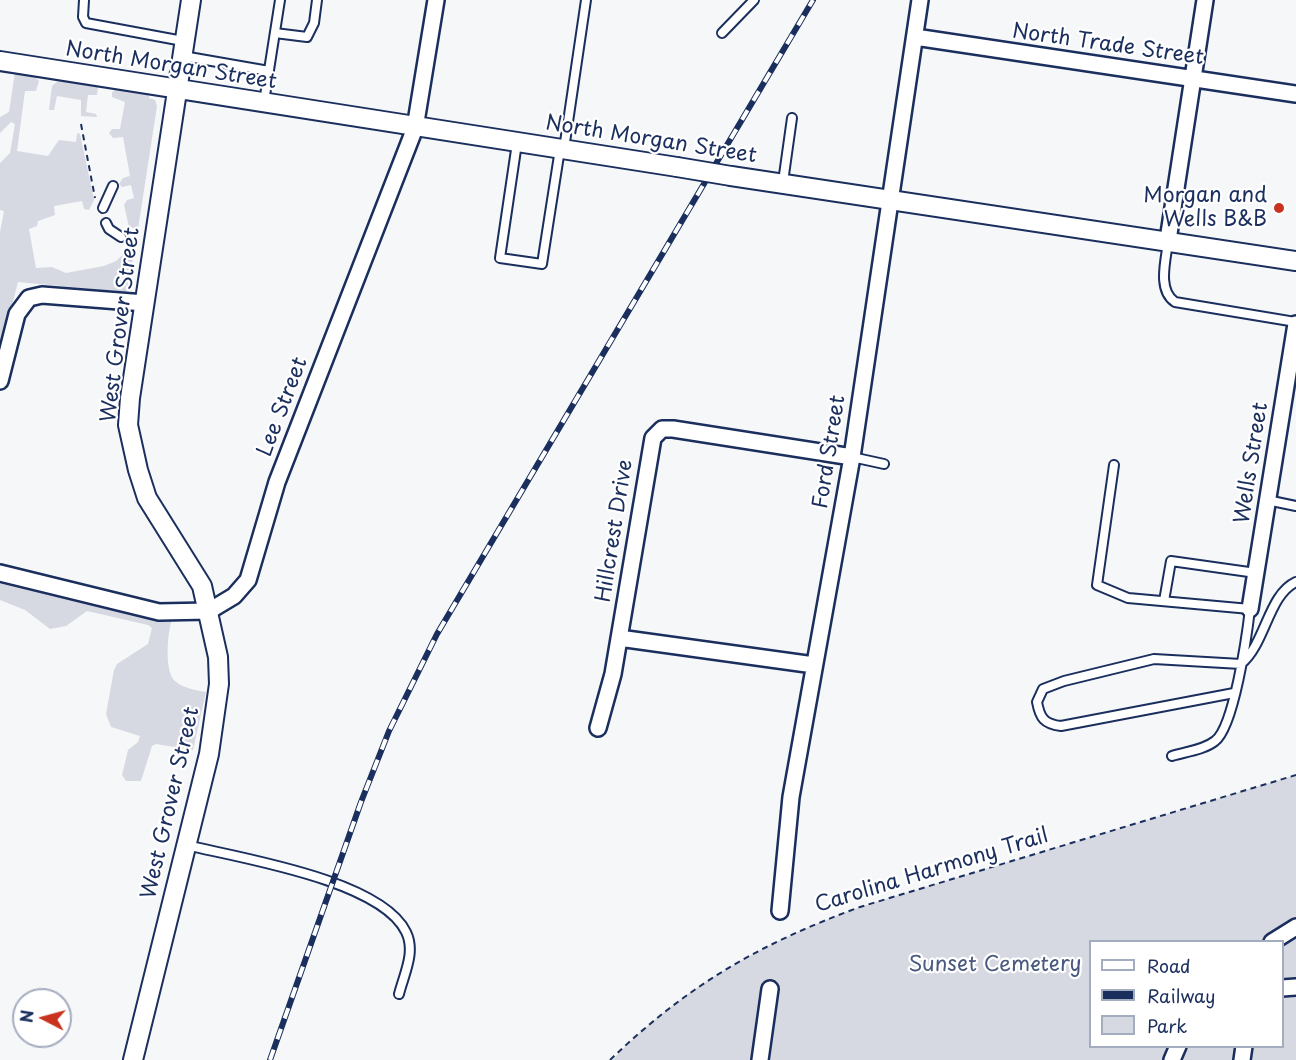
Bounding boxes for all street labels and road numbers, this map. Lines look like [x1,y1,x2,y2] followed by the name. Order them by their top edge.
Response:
[1011,19,1205,71] street label: North Trade Street
[64,37,278,95] street label: North Morgan Street
[544,111,758,169] street label: North Morgan Street
[97,226,145,424] street label: West Grover Street
[253,354,313,460] street label: Lee Street
[809,394,851,510] street label: Ford Street
[1230,401,1274,525] street label: Wells Street
[591,458,639,604] street label: Hillcrest Drive
[137,705,205,901] street label: West Grover Street
[812,823,1052,919] street label: Carolina Harmony Trail

